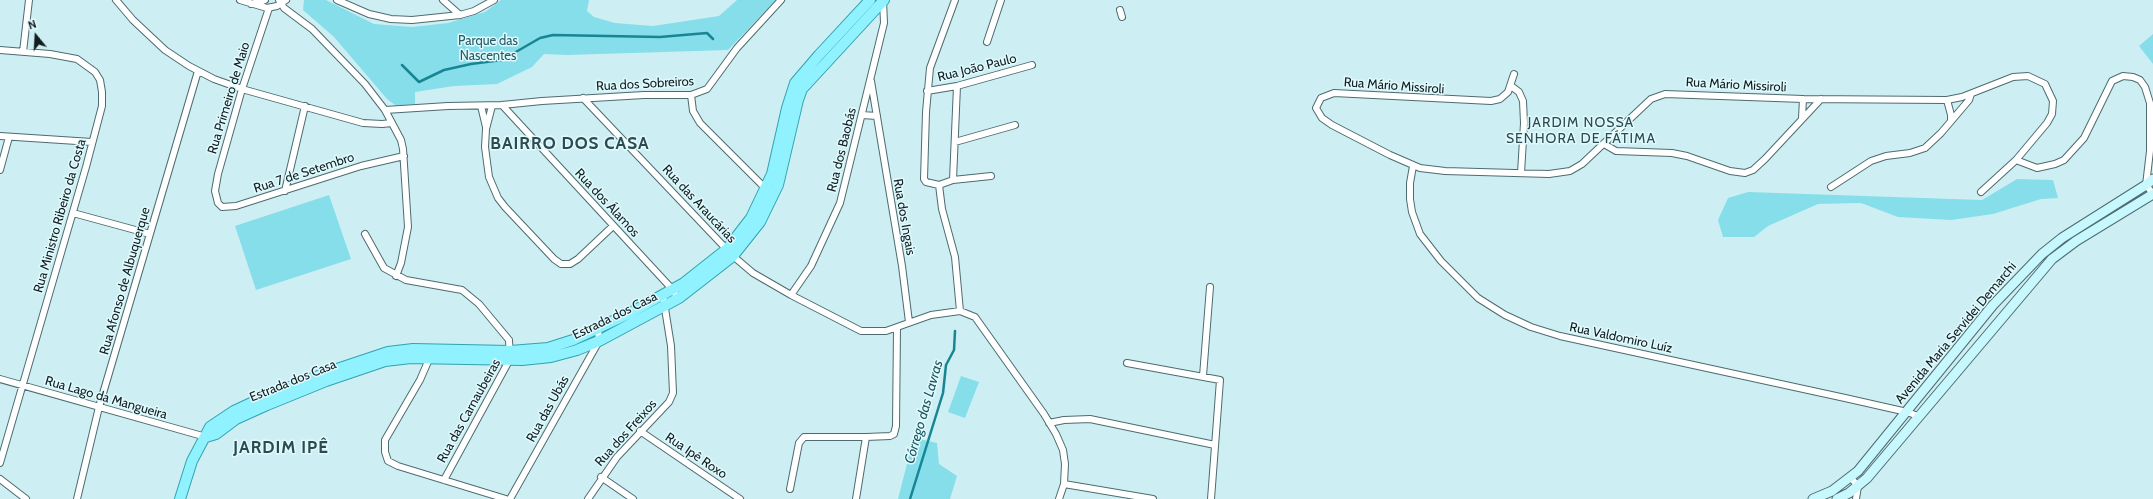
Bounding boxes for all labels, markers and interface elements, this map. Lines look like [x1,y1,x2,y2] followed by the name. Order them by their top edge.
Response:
[16,16,56,56] north arrow
[26,17,38,32] text: N
[458,33,518,64] park label: Parque das Nascentes
[205,40,253,156] street label: Rua Primeiro de Maio
[936,51,1018,85] street label: Rua João Paulo
[596,74,694,94] street label: Rua dos Sobreiros
[1343,75,1445,97] street label: Rua Mário Missiroli
[1685,75,1787,95] street label: Rua Mário Missiroli
[824,106,860,194] street label: Rua dos Baobás
[1506,115,1656,148] district label: JARDIM NOSSA SENHORA DE FÁTIMA
[490,134,650,154] district label: BAIRRO DOS CASA
[31,137,89,295] street label: Rua Ministro Ribeiro da Costa
[252,149,356,197] street label: Rua 7 de Setembro
[659,162,739,246] street label: Rua das Araucárias
[571,166,643,240] street label: Rua dos Álamos
[890,177,918,257] street label: Rua dos Ingais
[96,205,154,357] street label: Rua Afonso de Albuquerque
[1892,259,2020,407] street label: Avenida Maria Servidei Demarchi
[570,289,660,343] street label: Estrada dos Casa
[1568,319,1674,357] street label: Rua Valdomiro Luíz
[434,356,504,466] street label: Rua das Carnaubeiras
[247,357,339,405] street label: Estrada dos Casa
[901,358,947,466] water label: Córrego das Lavras
[43,373,169,423] street label: Rua Lago da Mangueira
[523,373,573,445] street label: Rua das Ubás
[592,396,660,470] street label: Rua dos Freixos
[662,430,730,482] street label: Rua Ipê Roxo
[233,438,329,458] district label: JARDIM IPÊ

